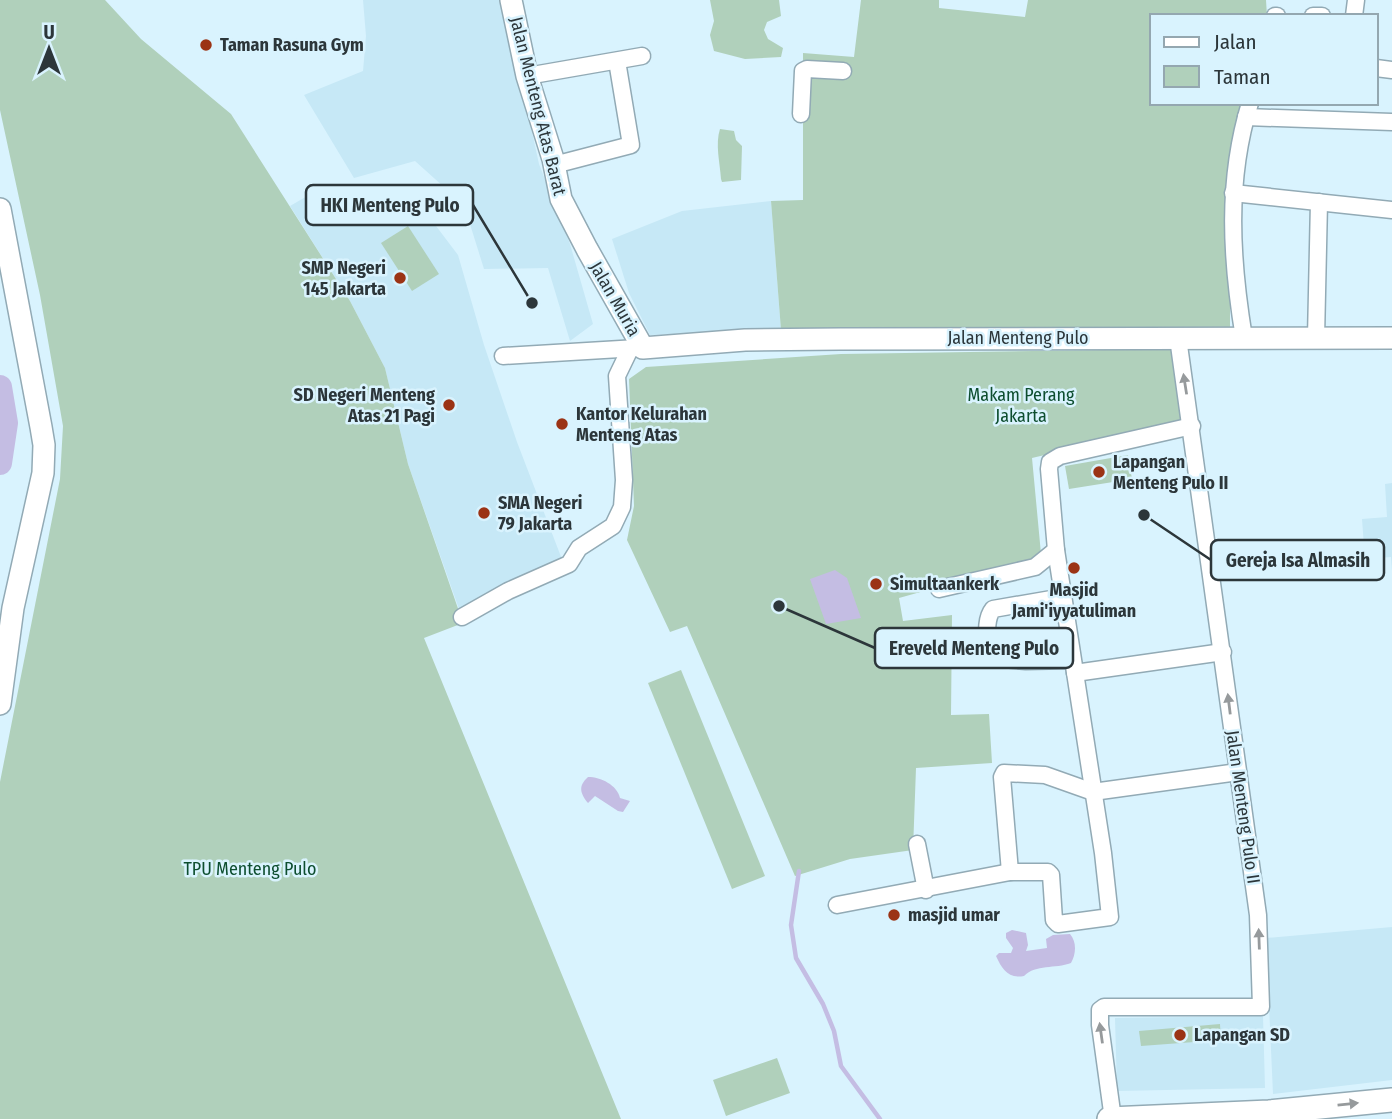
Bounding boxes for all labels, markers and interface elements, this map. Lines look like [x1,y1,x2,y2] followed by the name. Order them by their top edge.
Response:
[14,14,84,84] north arrow
[505,14,571,198] street label: Jalan Menteng Atas Barat
[1150,14,1378,105] legend
[43,21,55,44] text: U
[1214,29,1257,55] text: Jalan
[220,34,364,56] place label: Taman Rasuna Gym
[198,37,214,53] marker: Taman Rasuna Gym
[1214,64,1270,90] text: Taman
[306,185,473,225] callout: HKI Menteng Pulo
[320,194,460,217] text: HKI Menteng Pulo
[302,257,386,300] place label: SMP Negeri 145 Jakarta
[585,258,645,340] street label: Jalan Muria
[392,270,408,286] marker: SMP Negeri 145 Jakarta
[947,327,1089,349] street label: Jalan Menteng Pulo
[1179,373,1190,395] one-way arrow
[294,384,435,427] place label: SD Negeri Menteng Atas 21 Pagi
[968,384,1075,427] park label: Makam Perang Jakarta
[441,397,457,413] marker: SD Negeri Menteng Atas 21 Pagi
[576,403,707,446] place label: Kantor Kelurahan Menteng Atas
[554,416,570,432] marker: Kantor Kelurahan Menteng Atas
[1113,451,1228,494] place label: Lapangan Menteng Pulo II
[1091,464,1107,480] marker: Lapangan Menteng Pulo II
[498,492,582,535] place label: SMA Negeri 79 Jakarta
[476,505,492,521] marker: SMA Negeri 79 Jakarta
[1211,540,1384,580] callout: Gereja Isa Almasih
[1226,549,1370,572] text: Gereja Isa Almasih
[1066,560,1082,576] marker: Masjid Jami'iyyatuliman
[890,573,1000,595] place label: Simultaankerk
[868,576,884,592] marker: Simultaankerk
[1011,579,1136,622] place label: Masjid Jami'iyyatuliman
[875,628,1073,668] callout: Ereveld Menteng Pulo
[889,637,1059,660] text: Ereveld Menteng Pulo
[1224,693,1235,715] one-way arrow
[1221,729,1265,885] street label: Jalan Menteng Pulo II
[184,858,316,880] park label: TPU Menteng Pulo
[908,904,1000,926] place label: masjid umar
[886,907,902,923] marker: masjid umar
[1254,928,1265,950] one-way arrow
[1096,1022,1107,1044] one-way arrow
[1194,1024,1290,1046] place label: Lapangan SD
[1172,1027,1188,1043] marker: Lapangan SD
[1337,1098,1359,1109] one-way arrow

